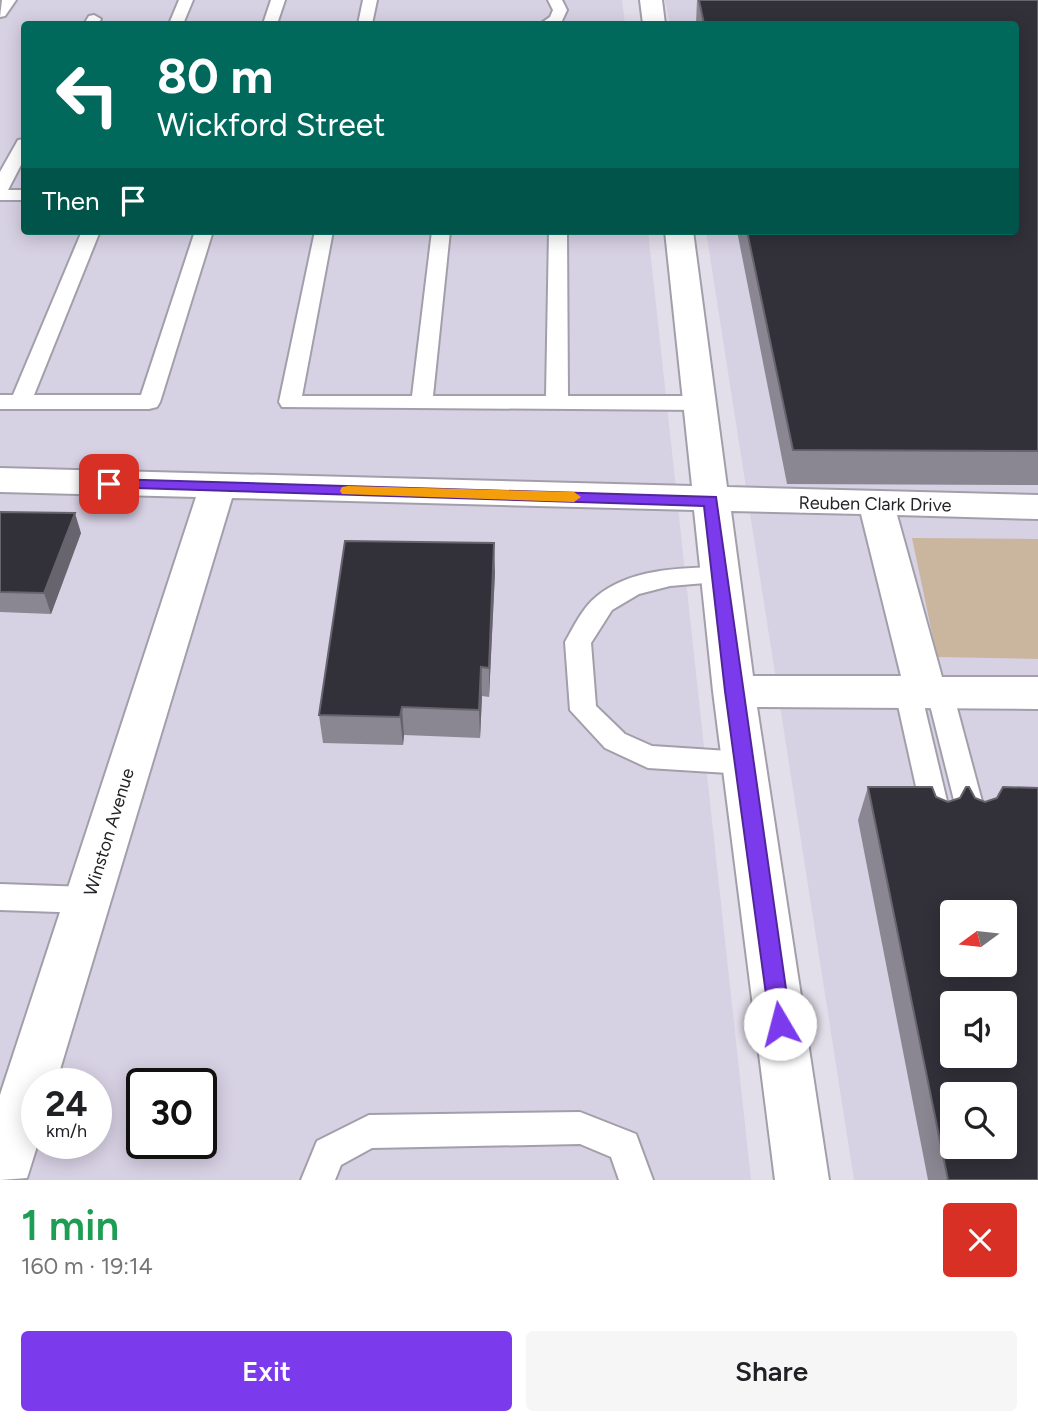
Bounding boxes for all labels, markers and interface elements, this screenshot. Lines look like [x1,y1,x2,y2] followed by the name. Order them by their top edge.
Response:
[157,46,273,105] text: 80 m
[42,49,133,140] icon: left
[157,106,385,144] text: Wickford Street
[114,182,152,220] icon: arrive
[42,185,100,217] text: Then
[79,454,139,514] pin
[90,465,128,503] icon: arrive
[798,492,952,516] street label: Reuben Clark Drive
[79,765,139,899] street label: Winston Avenue
[940,900,1017,976] north arrow
[940,900,1017,1159] map controls
[743,987,817,1061] position arrow
[940,991,1017,1068] button: sound
[126,1068,217,1159] speed limit sign: 30
[940,1082,1017,1159] button: search
[45,1083,88,1125] text: 24
[46,1120,87,1142] text: km/h
[21,1200,119,1251] text: 1 min
[943,1203,1017,1277] button: close
[21,1252,153,1280] text: 160 m · 19:14
[21,1331,512,1411] button: Exit
[526,1331,1017,1411] button: Share

